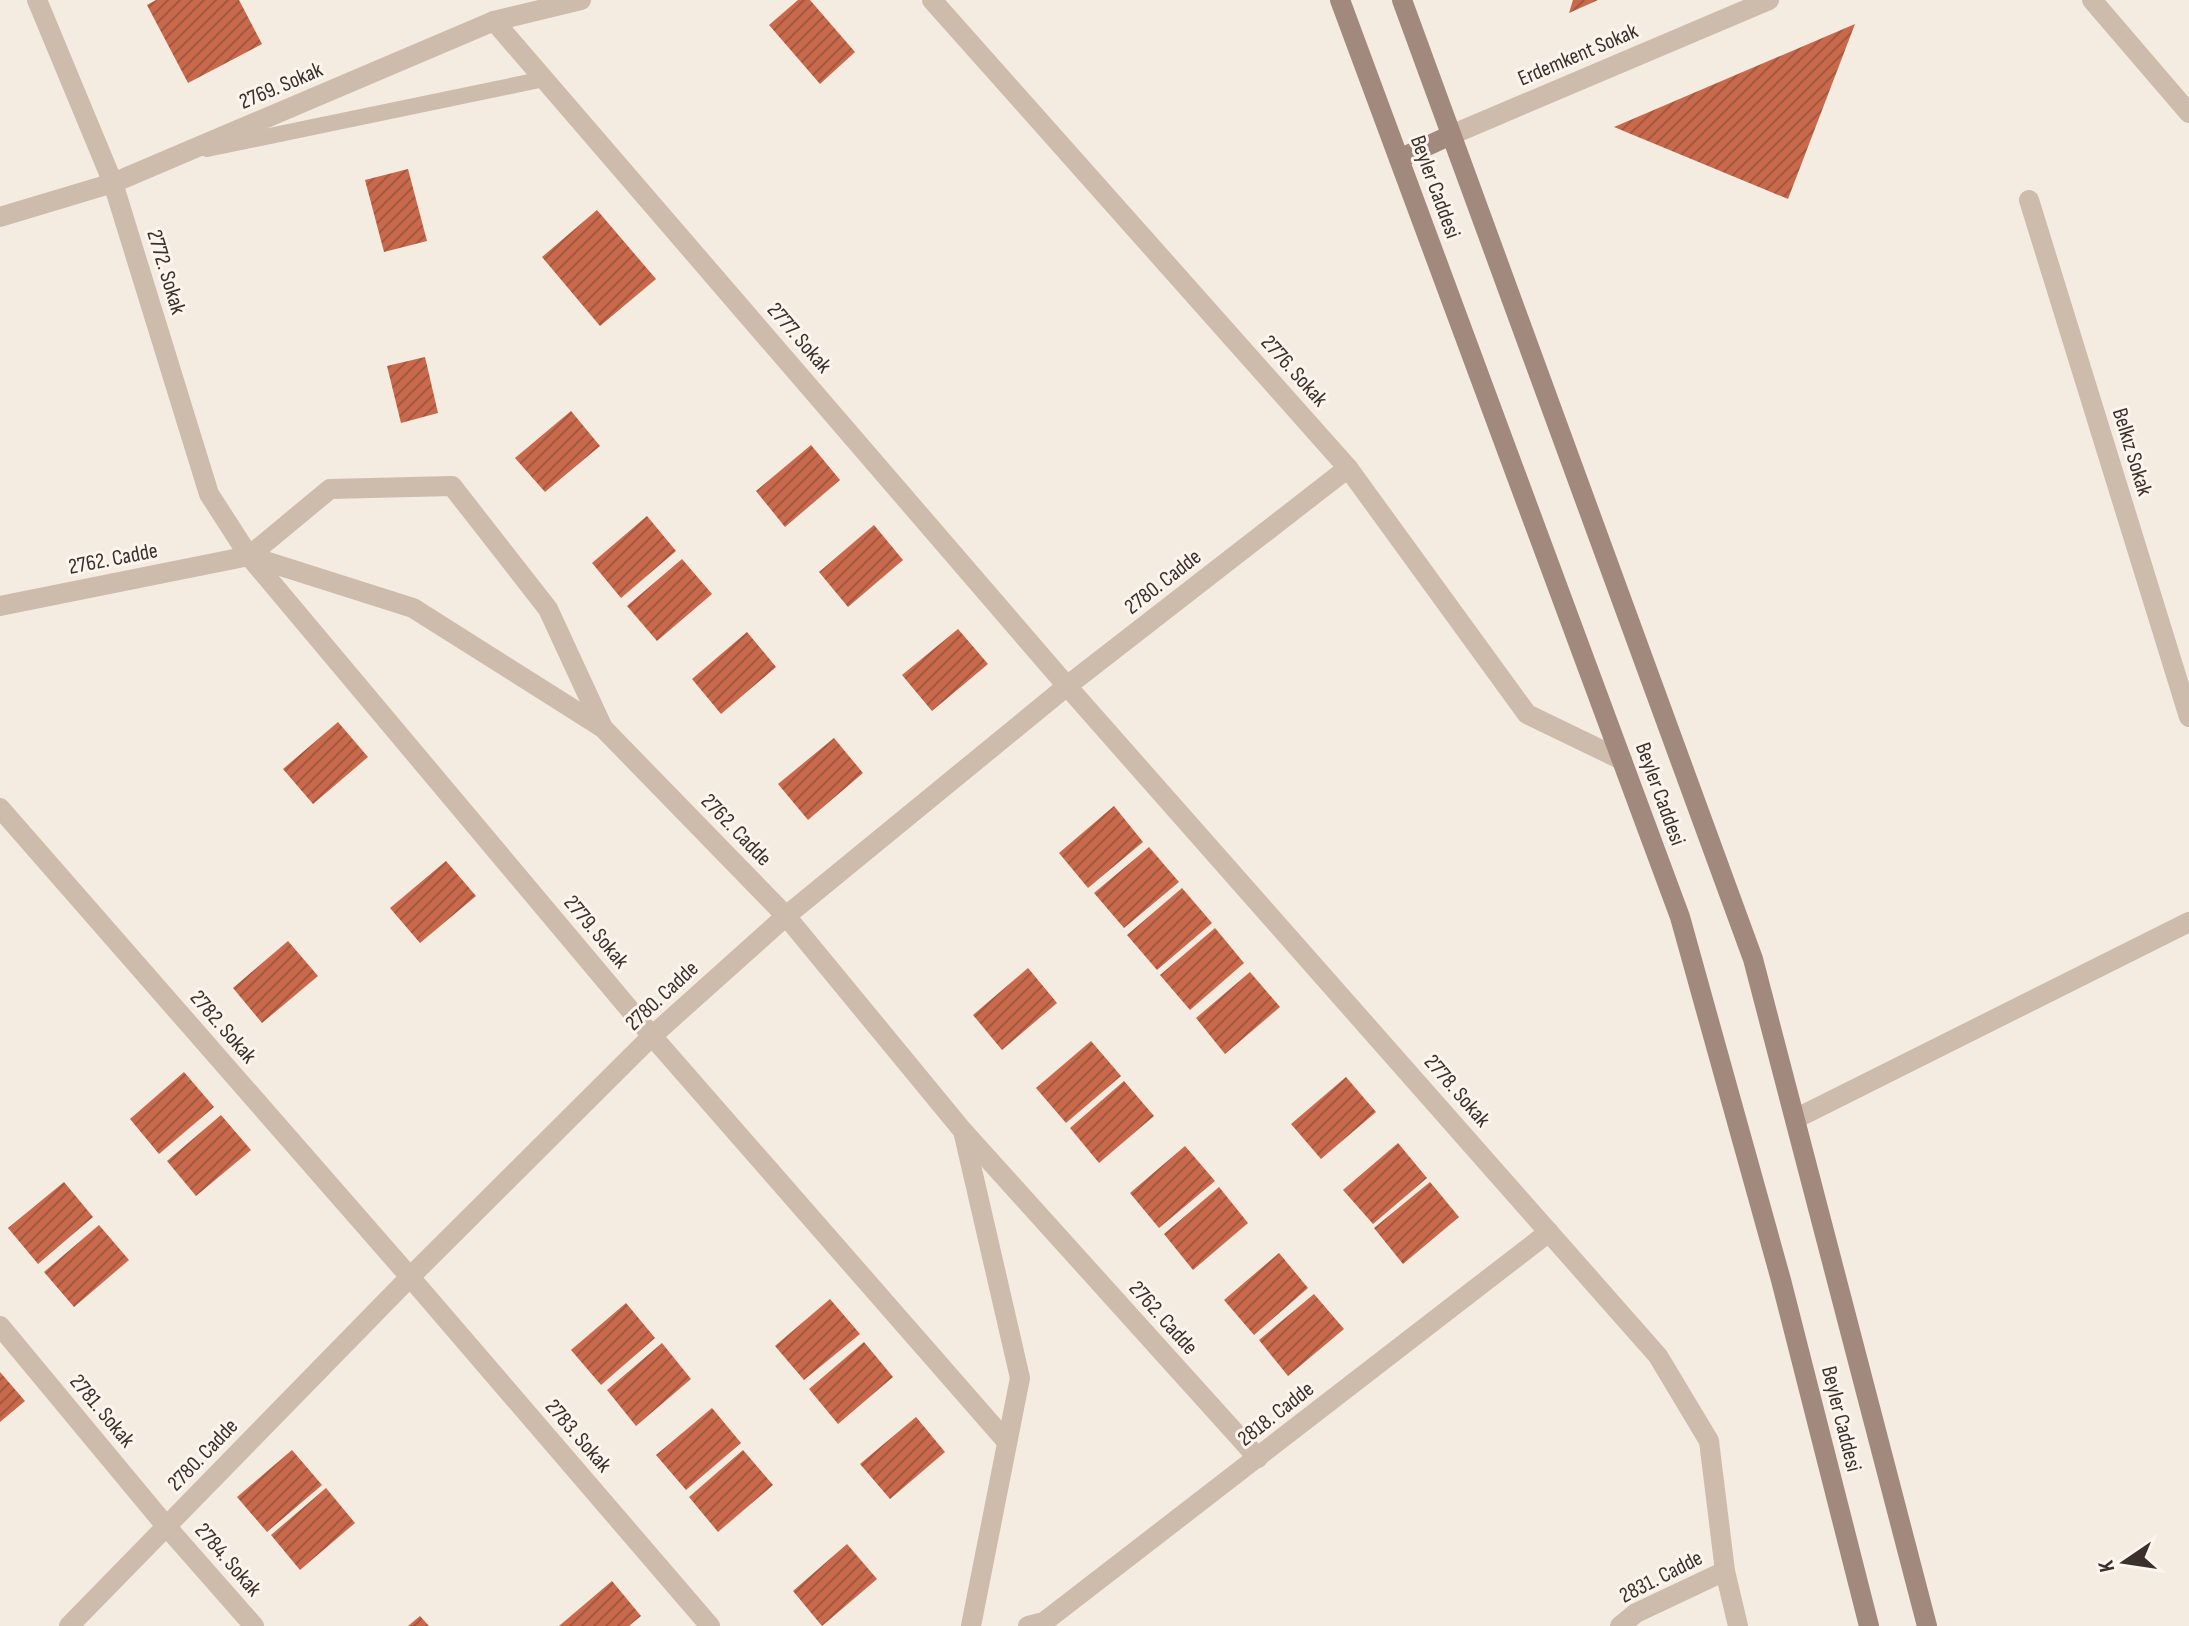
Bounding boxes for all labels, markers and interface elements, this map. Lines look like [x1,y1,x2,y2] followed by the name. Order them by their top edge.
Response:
[1514,17,1643,92] street label: Erdemkent Sokak
[235,56,327,116] street label: 2769. Sokak
[1404,132,1466,242] street label: Beyler Caddesi
[140,226,192,318] street label: 2772. Sokak
[761,297,837,379] street label: 2777. Sokak
[1255,330,1334,413] street label: 2776. Sokak
[2106,405,2158,500] street label: Belkız Sokak
[66,537,160,581] street label: 2762. Cadde
[1119,544,1207,620] street label: 2780. Cadde
[1629,739,1691,849] street label: Beyler Caddesi
[695,788,777,872] street label: 2762. Cadde
[558,890,635,975] street label: 2779. Sokak
[620,955,704,1037] street label: 2780. Cadde
[184,985,263,1070] street label: 2782. Sokak
[1418,1049,1496,1133] street label: 2778. Sokak
[1123,1275,1203,1361] street label: 2762. Cadde
[1815,1363,1867,1475] street label: Beyler Caddesi
[64,1369,141,1454] street label: 2781. Sokak
[1232,1376,1320,1452] street label: 2818. Cadde
[539,1394,617,1479] street label: 2783. Sokak
[162,1413,244,1497] street label: 2780. Cadde
[189,1518,268,1603] street label: 2784. Sokak
[2085,1522,2165,1602] north arrow
[1615,1545,1707,1609] street label: 2831. Cadde
[2093,1558,2121,1574] text: K

